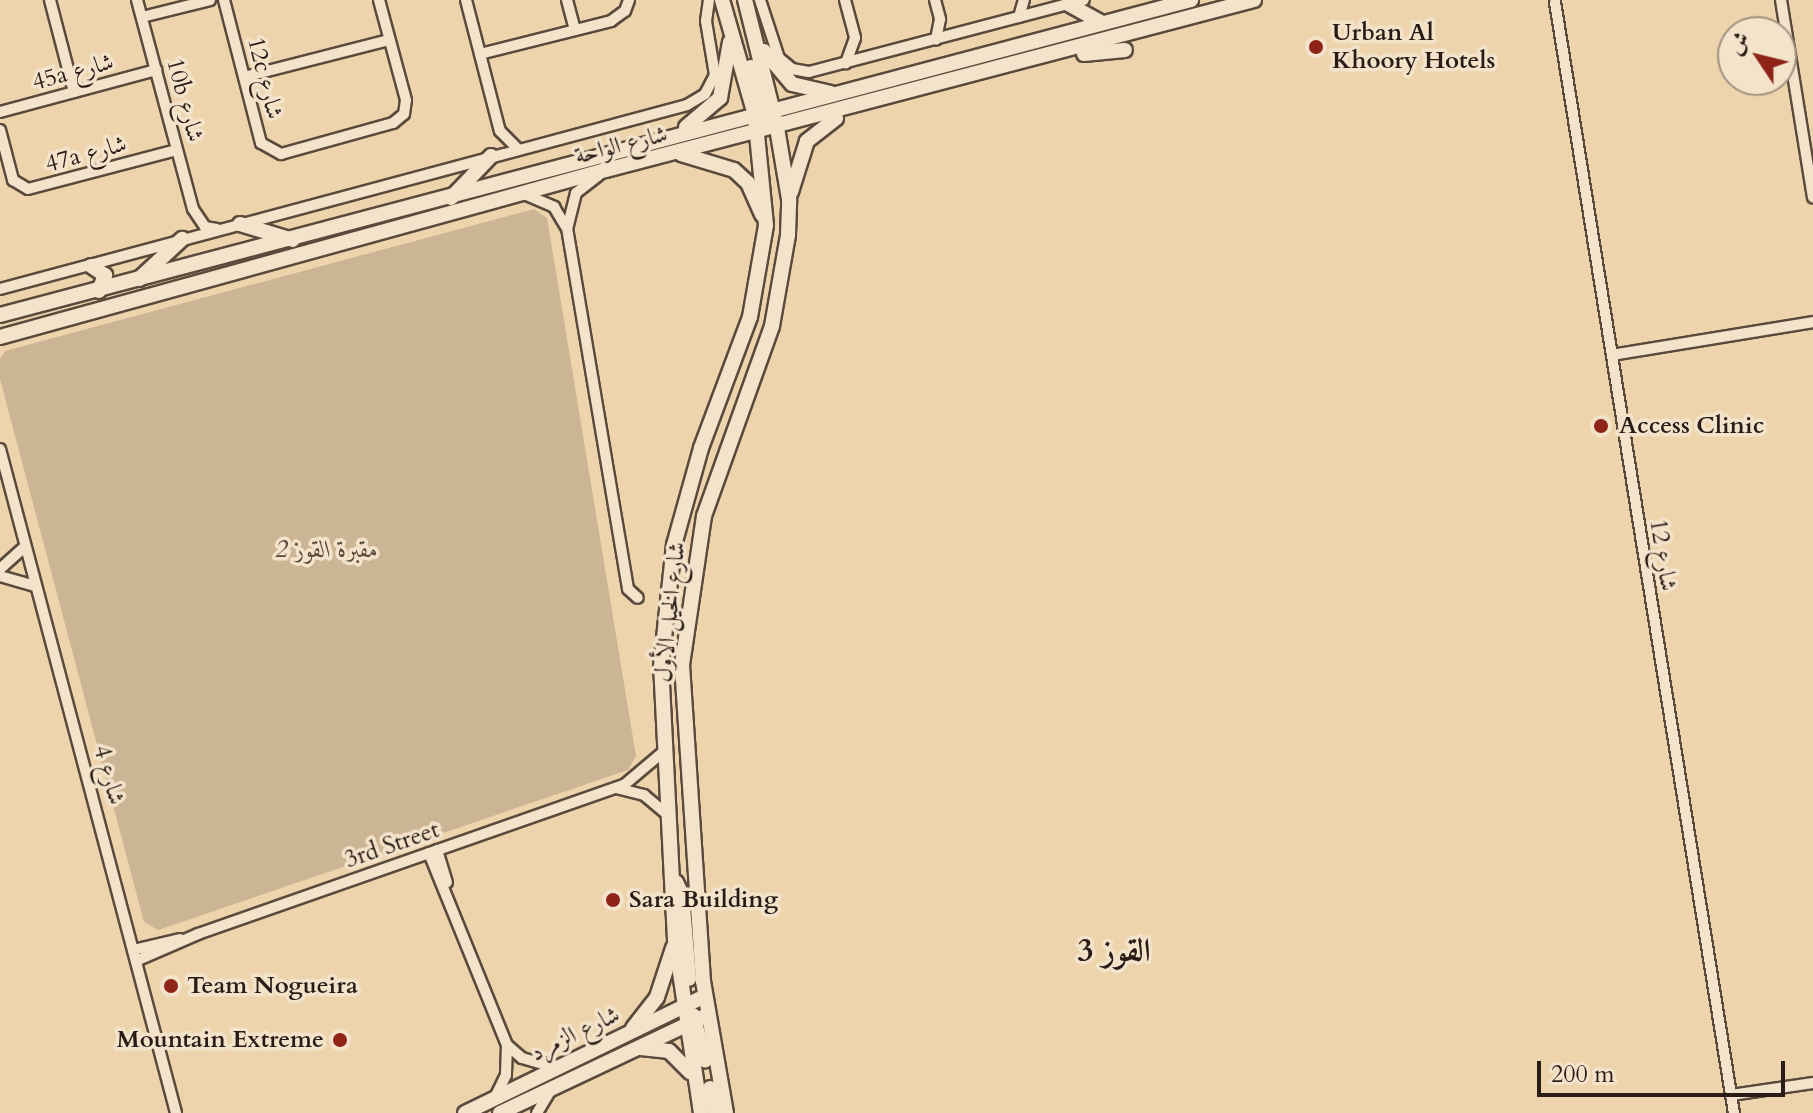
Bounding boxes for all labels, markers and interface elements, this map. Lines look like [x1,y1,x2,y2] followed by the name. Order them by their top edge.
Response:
[1717,16,1797,96] north arrow
[1332,19,1495,75] place label: Urban Al Khoory Hotels
[1720,26,1758,61] text: ش
[241,34,289,122] street label: 12c شارع
[1307,38,1325,56] marker: Urban Al Khoory Hotels
[29,47,117,97] street label: 45a شارع
[160,55,210,145] street label: 10b شارع
[572,120,670,170] street label: شارع الواحة
[42,129,130,179] street label: 47a شارع
[1619,412,1764,440] place label: Access Clinic
[1590,415,1612,437] marker: Access Clinic
[1643,517,1683,593] street label: شارع 12
[276,536,378,564] park label: مقبرة القوز 2
[648,540,692,684] street label: شارع الخيل الأول
[87,742,131,808] street label: شارع 4
[341,815,443,875] street label: 3rd Street
[629,886,778,914] place label: Sara Building
[604,891,622,909] marker: Sara Building
[1077,932,1151,970] district label: القوز 3
[187,972,358,1000] place label: Team Nogueira
[162,977,180,995] marker: Team Nogueira
[526,1000,624,1068] street label: شارع الزمرد
[116,1026,324,1054] place label: Mountain Extreme
[331,1031,349,1049] marker: Mountain Extreme
[1541,1045,1789,1095] scale bar
[1551,1058,1615,1091] text: 200 m

